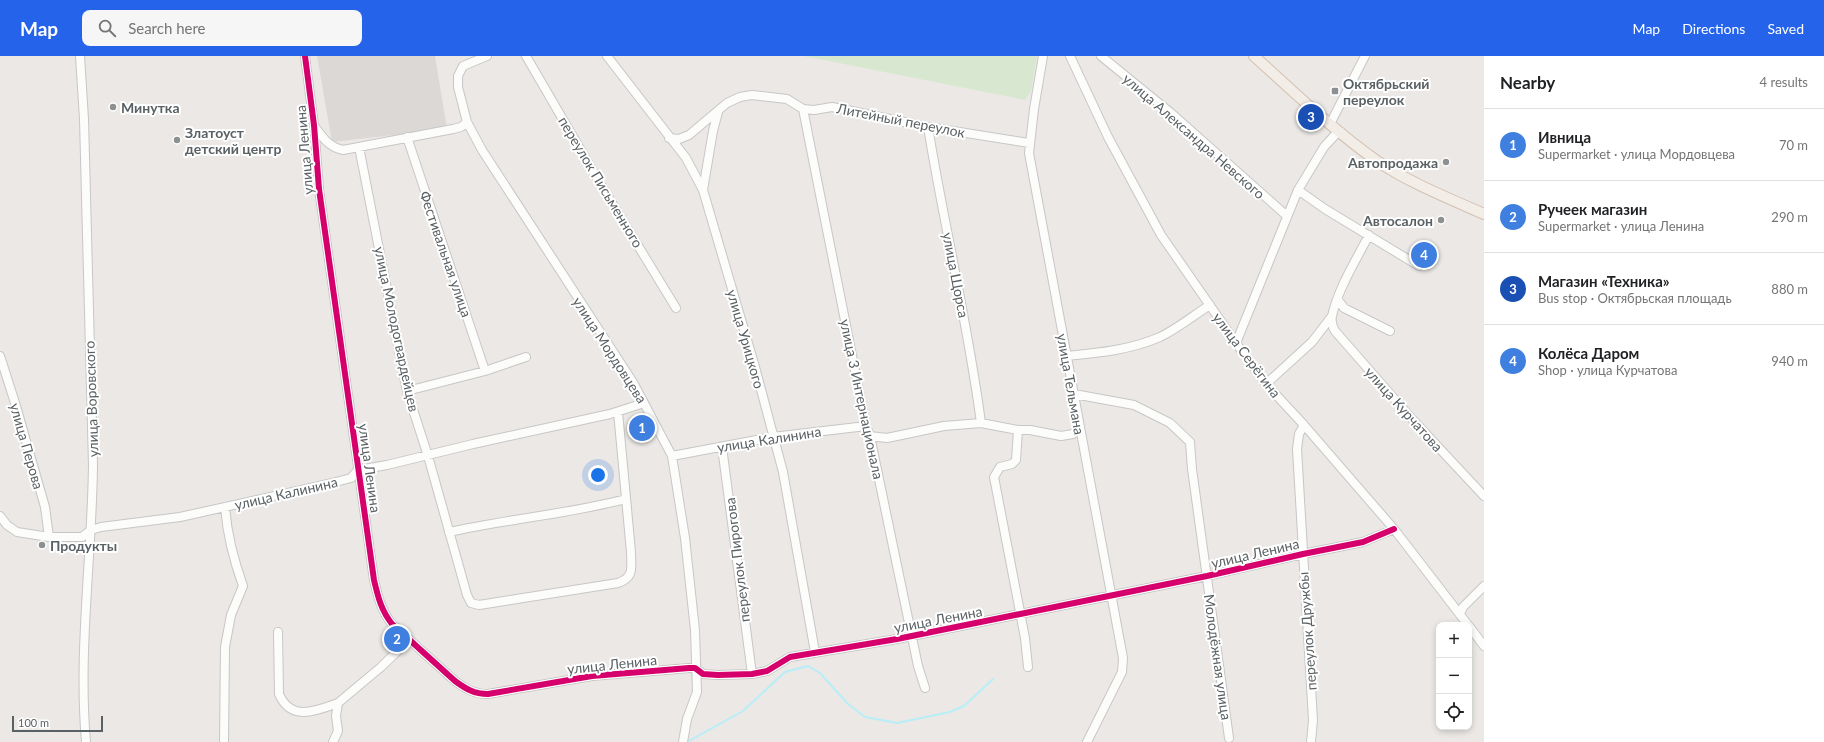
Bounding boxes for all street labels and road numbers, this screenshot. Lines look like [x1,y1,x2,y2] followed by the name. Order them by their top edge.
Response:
[1120,70,1268,202] street label: улица Александра Невского
[834,99,967,141] street label: Литейный переулок
[292,104,316,196] street label: улица Ленина
[555,113,647,251] street label: переулок Письменного
[416,189,476,319] street label: Фестивальная улица
[939,231,973,319] street label: улица Щорса
[371,245,423,413] street label: улица Молодогвардейцев
[724,287,768,391] street label: улица Урицкого
[569,294,651,406] street label: улица Мордовцева
[1209,309,1285,401] street label: улица Серёгина
[837,317,887,481] street label: улица 3 Интернационала
[1054,332,1088,436] street label: улица Тельмана
[80,340,102,457] street label: улица Воровского
[1361,363,1447,455] street label: улица Курчатова
[7,401,47,491] street label: улица Перова
[355,422,385,514] street label: улица Ленина
[716,422,822,456] street label: улица Калинина
[233,473,339,513] street label: улица Калинина
[721,497,753,623] street label: переулок Пирогова
[1209,535,1301,571] street label: улица Ленина
[1294,571,1320,691] street label: переулок Дружбы
[1201,593,1235,721] street label: Молодёжная улица
[892,602,984,636] street label: улица Ленина
[566,651,658,677] street label: улица Ленина

